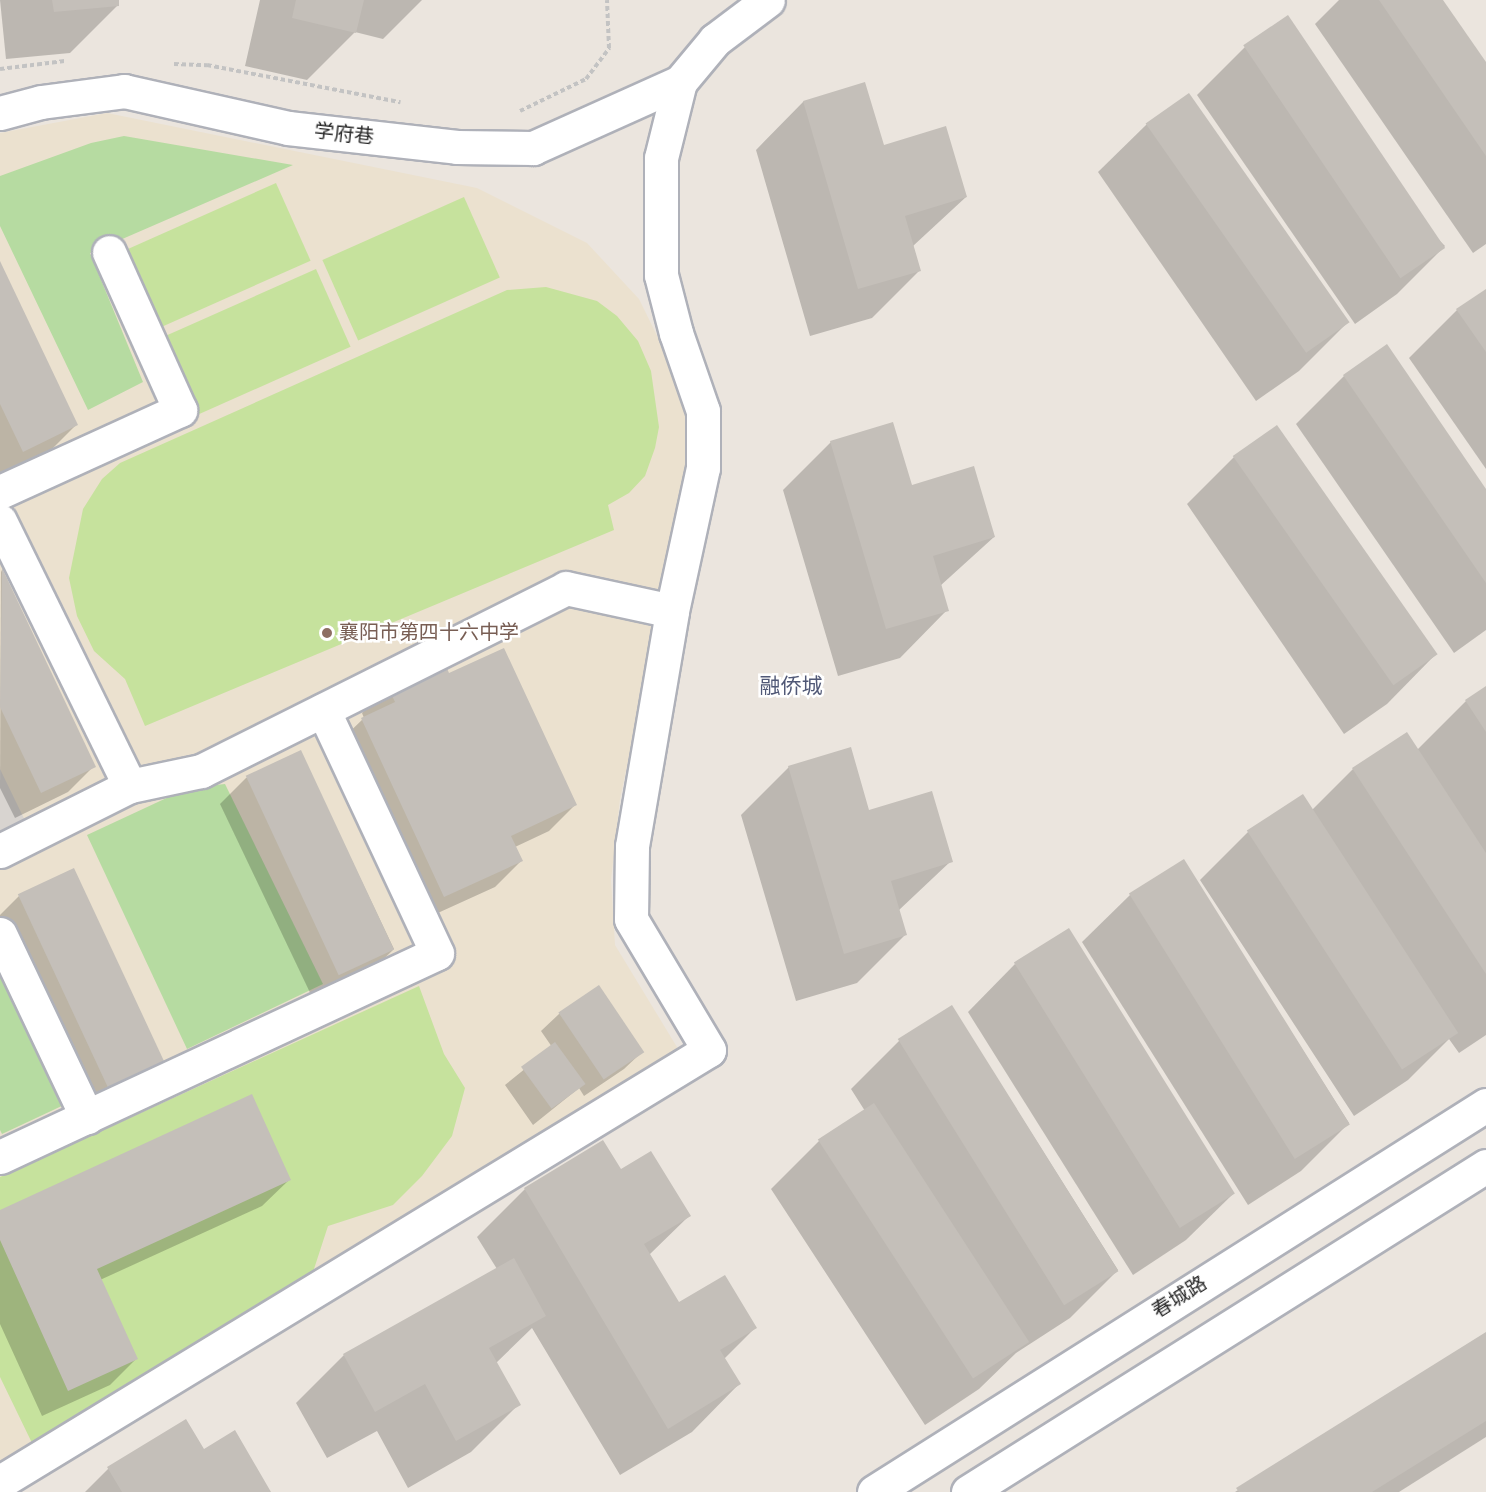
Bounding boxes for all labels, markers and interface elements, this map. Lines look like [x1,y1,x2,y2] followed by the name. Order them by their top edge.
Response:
[313,120,375,150] street label: 学府巷
[339,621,519,645] place label: 襄阳市第四十六中学
[320,626,334,640] marker: 襄阳市第四十六中学
[760,674,822,700] district label: 融侨城
[1148,1272,1212,1324] street label: 春城路

